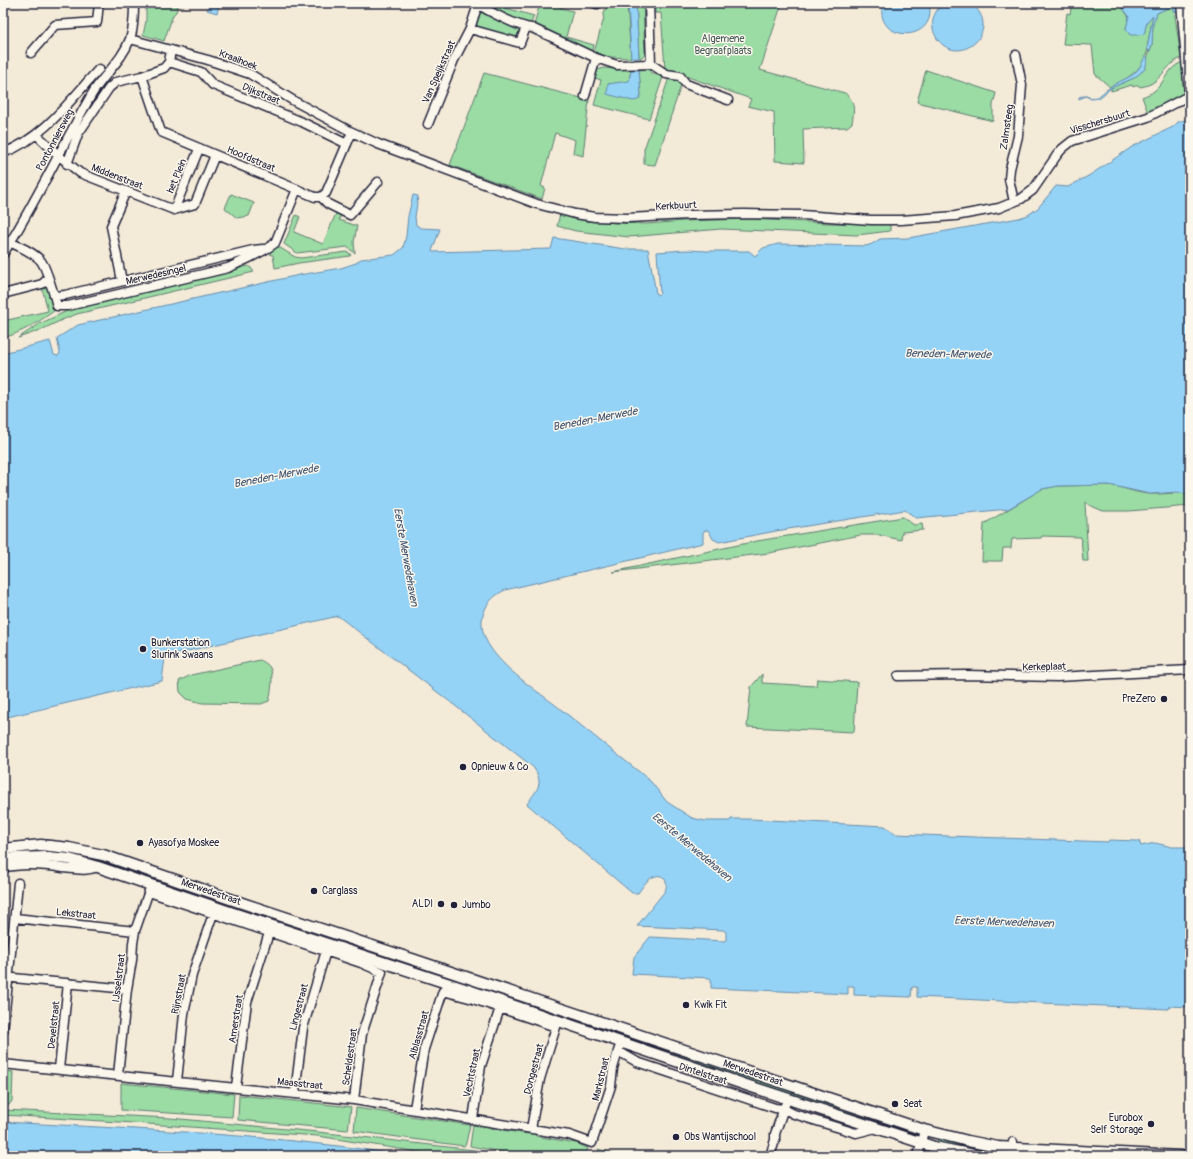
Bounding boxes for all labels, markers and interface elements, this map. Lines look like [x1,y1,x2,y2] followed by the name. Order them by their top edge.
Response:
[694,33,752,57] park label: Algemene Begraafplaats
[420,38,459,105] street label: Van Speijkstraat
[217,47,260,73] street label: Kraaihoek
[240,81,283,108] street label: Dijkstraat
[998,103,1016,151] street label: Zalmsteeg
[34,107,76,173] street label: Pontonniersweg
[1069,107,1132,137] street label: Visschersbuurt
[225,143,278,175] street label: Hoofdstraat
[164,157,190,195] street label: het Plein
[90,162,145,193] street label: Middenstraat
[655,199,698,213] street label: Kerkbuurt
[125,262,187,288] street label: Merwedesingel
[905,347,993,361] water label: Beneden-Merwede
[552,404,640,434] water label: Beneden-Merwede
[233,461,321,491] water label: Beneden-Merwede
[391,507,421,608] water label: Eerste Merwedehaven
[151,637,214,661] place label: Bunkerstation Slurink Swaans
[138,644,148,654] marker: Bunkerstation Slurink Swaans
[1022,661,1067,673] street label: Kerkeplaat
[1122,693,1157,705] place label: PreZero
[1159,694,1169,704] marker: PreZero
[471,761,529,773] place label: Opnieuw & Co
[458,762,468,772] marker: Opnieuw & Co
[650,810,735,885] water label: Eerste Merwedehaven
[148,837,219,849] place label: Ayasofya Moskee
[135,838,145,848] marker: Ayasofya Moskee
[180,876,243,908] street label: Merwedestraat
[322,885,358,897] place label: Carglass
[309,886,319,896] marker: Carglass
[412,898,433,910] place label: ALDI
[436,899,446,909] marker: ALDI
[462,899,491,911] place label: Jumbo
[449,900,459,910] marker: Jumbo
[56,906,97,922] street label: Lekstraat
[954,914,1055,930] water label: Eerste Merwedehaven
[110,952,128,1003] street label: IJsselstraat
[169,972,189,1015] street label: Rijnstraat
[287,981,311,1032] street label: Lingestraat
[226,993,246,1044] street label: Amerstraat
[46,999,63,1050] street label: Develstraat
[694,999,728,1011] place label: Kwik Fit
[681,1000,691,1010] marker: Kwik Fit
[406,1008,432,1061] street label: Alblasstraat
[340,1027,360,1087] street label: Scheldestraat
[521,1041,547,1096] street label: Dongestraat
[461,1046,483,1099] street label: Vechtstraat
[590,1055,612,1102] street label: Markstraat
[722,1057,785,1089] street label: Merwedestraat
[677,1061,730,1088] street label: Dintelstraat
[276,1076,324,1092] street label: Maasstraat
[903,1098,923,1110] place label: Seat
[890,1099,900,1109] marker: Seat
[1090,1112,1143,1136] place label: Eurobox Self Storage
[1146,1119,1156,1129] marker: Eurobox Self Storage
[684,1131,756,1143] place label: Obs Wantijschool
[671,1132,681,1142] marker: Obs Wantijschool

